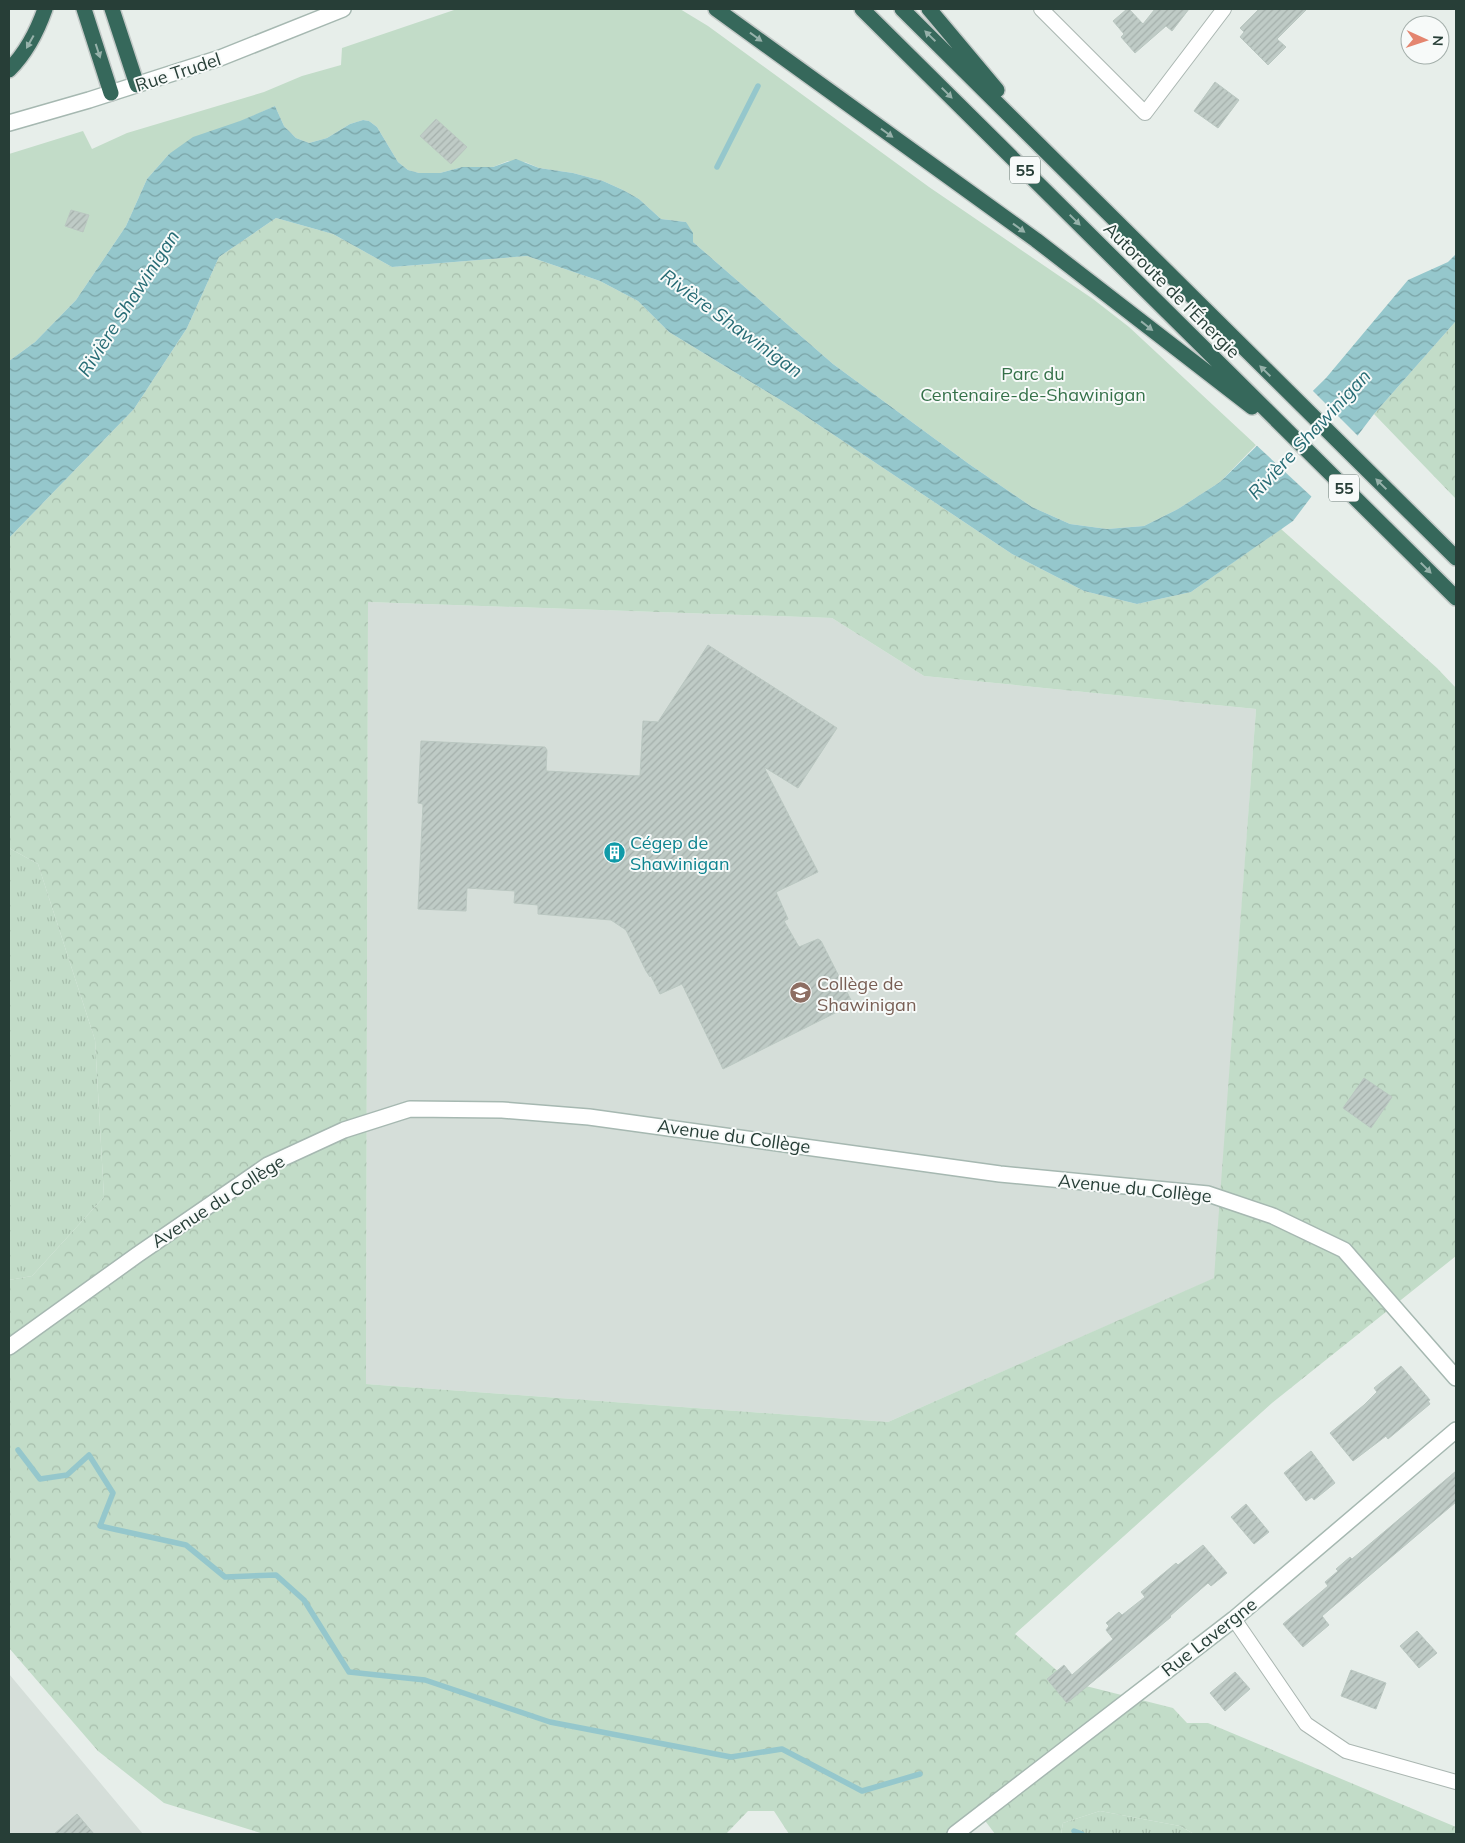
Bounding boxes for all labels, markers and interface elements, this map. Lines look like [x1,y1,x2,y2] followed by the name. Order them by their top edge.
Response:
[1400,15,1450,65] north arrow
[924,31,936,43] one-way arrow
[749,32,763,42] one-way arrow
[26,35,35,48] one-way arrow
[1429,35,1447,46] text: N
[94,44,102,59] one-way arrow
[132,47,224,97] street label: Rue Trudel
[941,87,953,99] one-way arrow
[880,127,893,138] one-way arrow
[1010,156,1040,184] road number: 55
[1069,213,1081,225] one-way arrow
[1099,217,1245,363] street label: Autoroute de l'Énergie
[1012,223,1026,233] one-way arrow
[72,225,184,381] water label: Rivière Shawinigan
[656,263,808,383] water label: Rivière Shawinigan
[1140,321,1153,332] one-way arrow
[920,362,1146,406] park label: Parc du Centenaire-de-Shawinigan
[1242,364,1376,504] water label: Rivière Shawinigan
[1260,365,1272,377] one-way arrow
[1329,474,1359,502] road number: 55
[1375,479,1387,491] one-way arrow
[1420,562,1432,574] one-way arrow
[630,831,729,875] place label: Cégep de Shawinigan
[602,840,626,864] building icon: Cégep de Shawinigan
[817,972,916,1016] place label: Collège de Shawinigan
[789,981,813,1005] school or university icon: Collège de Shawinigan
[656,1114,812,1158] street label: Avenue du Collège
[147,1149,289,1253] street label: Avenue du Collège
[1057,1169,1213,1207] street label: Avenue du Collège
[1157,1593,1261,1681] street label: Rue Lavergne

